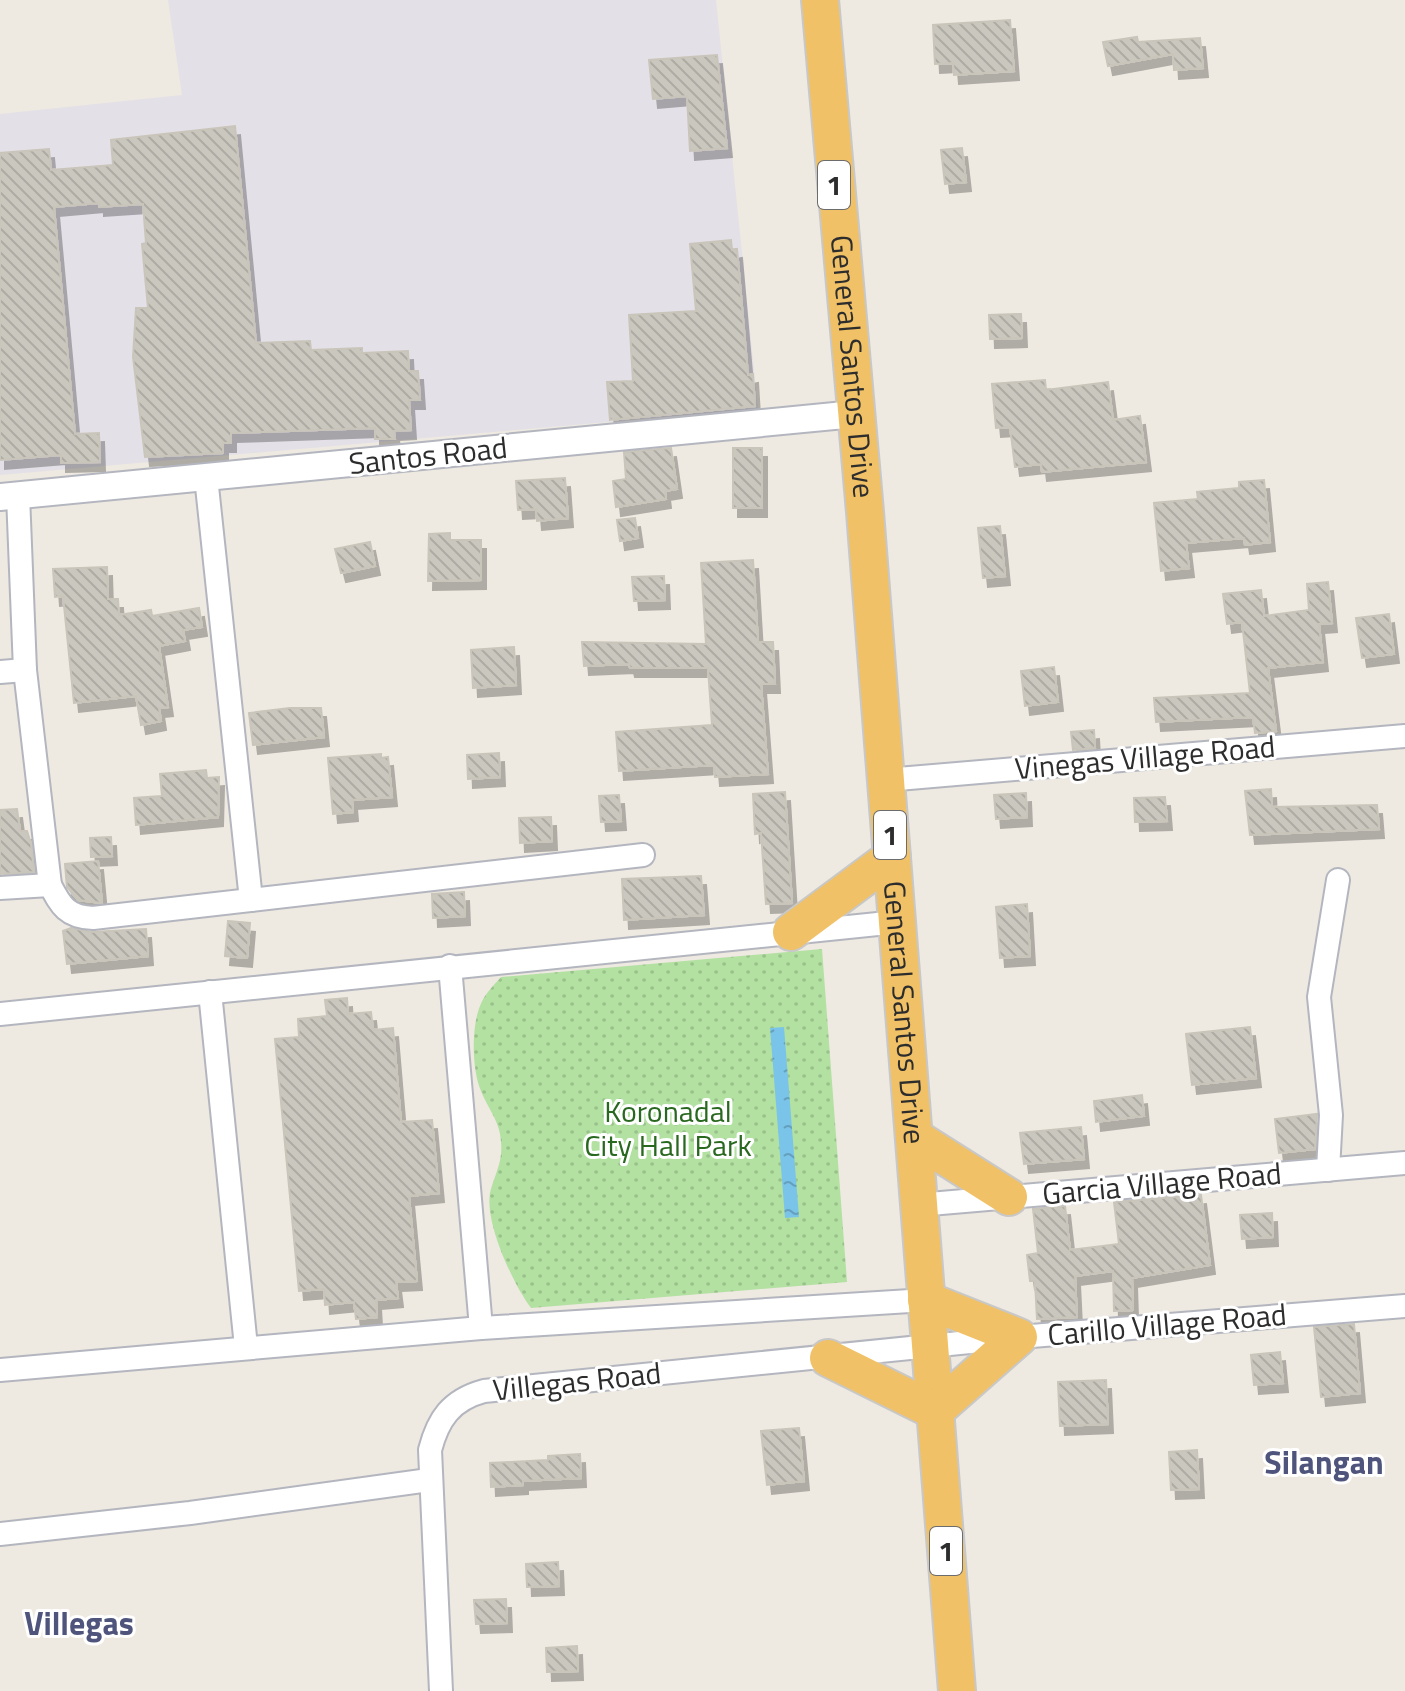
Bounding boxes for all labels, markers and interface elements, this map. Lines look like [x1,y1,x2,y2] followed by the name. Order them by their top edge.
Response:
[818,161,850,209] road number: 1
[819,233,888,500] street label: General Santos Drive
[346,424,509,486] street label: Santos Road
[1013,723,1277,791] street label: Vinegas Village Road
[874,811,906,859] road number: 1
[872,879,938,1146] street label: General Santos Drive
[584,1088,752,1168] park label: Koronadal City Hall Park
[1040,1150,1283,1216] street label: Garcia Village Road
[1046,1291,1288,1357] street label: Carillo Village Road
[490,1349,663,1413] street label: Villegas Road
[1264,1438,1384,1486] district label: Silangan
[930,1527,962,1575] road number: 1
[24,1599,134,1647] district label: Villegas

